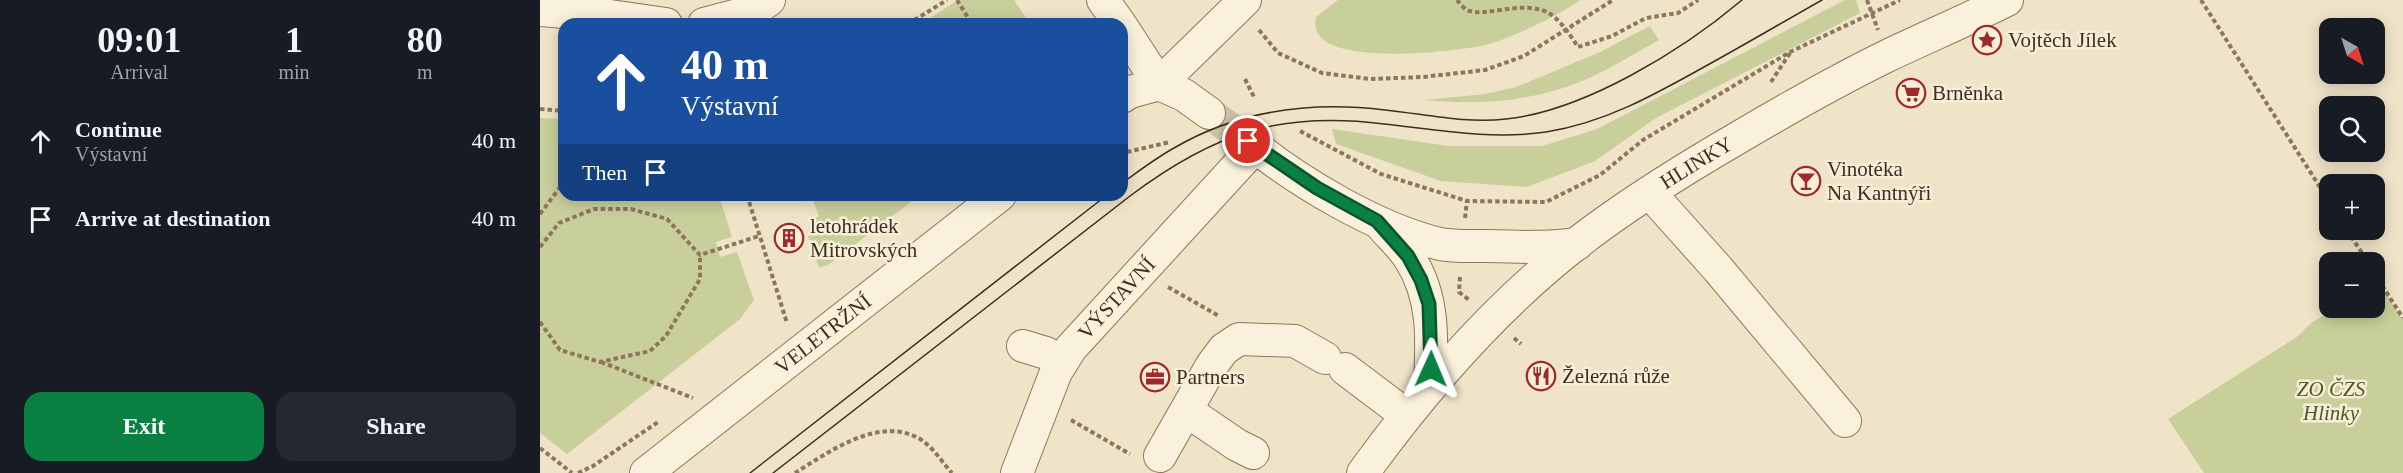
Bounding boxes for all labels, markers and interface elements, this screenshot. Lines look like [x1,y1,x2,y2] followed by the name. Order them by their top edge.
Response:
[2319,18,2385,84] north arrow
[2319,18,2385,318] map controls
[97,20,181,60] text: 09:01
[285,20,303,60] text: 1
[407,20,443,60] text: 80
[1971,24,2003,56] place icon: Vojtěch Jílek
[2008,28,2117,52] place label: Vojtěch Jílek
[582,42,660,120] icon: ahead
[681,42,769,88] text: 40 m
[110,61,168,83] text: Arrival
[278,61,310,83] text: min
[417,61,433,83] text: m
[1895,77,1927,109] supermarket icon: Brněnka
[1932,81,2004,105] place label: Brněnka
[681,91,779,121] text: Výstavní
[2319,96,2385,162] button: search
[1222,115,1273,166] pin
[75,117,162,142] text: Continue
[1231,124,1264,157] icon: arrive
[24,125,57,158] icon: ahead
[471,128,516,153] text: 40 m
[1656,132,1737,194] street label: HLINKY
[75,143,147,165] text: Výstavní
[639,156,672,189] icon: arrive
[1827,157,1932,205] place label: Vinotéka Na Kantnýři
[582,160,627,185] text: Then
[1790,165,1822,197] bar icon: Vinotéka Na Kantnýři
[2319,174,2385,240] button: +
[24,203,57,236] icon: arrive
[75,206,271,231] text: Arrive at destination
[471,206,516,231] text: 40 m
[810,214,918,262] place label: letohrádek Mitrovských
[773,222,805,254] building icon: letohrádek Mitrovských
[1073,252,1160,344] street label: VÝSTAVNÍ
[2319,252,2385,318] button: −
[770,289,876,379] street label: VELETRŽNÍ
[1399,337,1463,401] position arrow
[1525,360,1557,392] restaurant icon: Železná růže
[1139,361,1171,393] office icon: Partners
[1562,364,1670,388] place label: Železná růže
[1176,365,1245,389] place label: Partners
[2297,377,2366,425] park label: ZO ČZS Hlinky
[24,392,264,461] button: Exit
[276,392,516,461] button: Share

